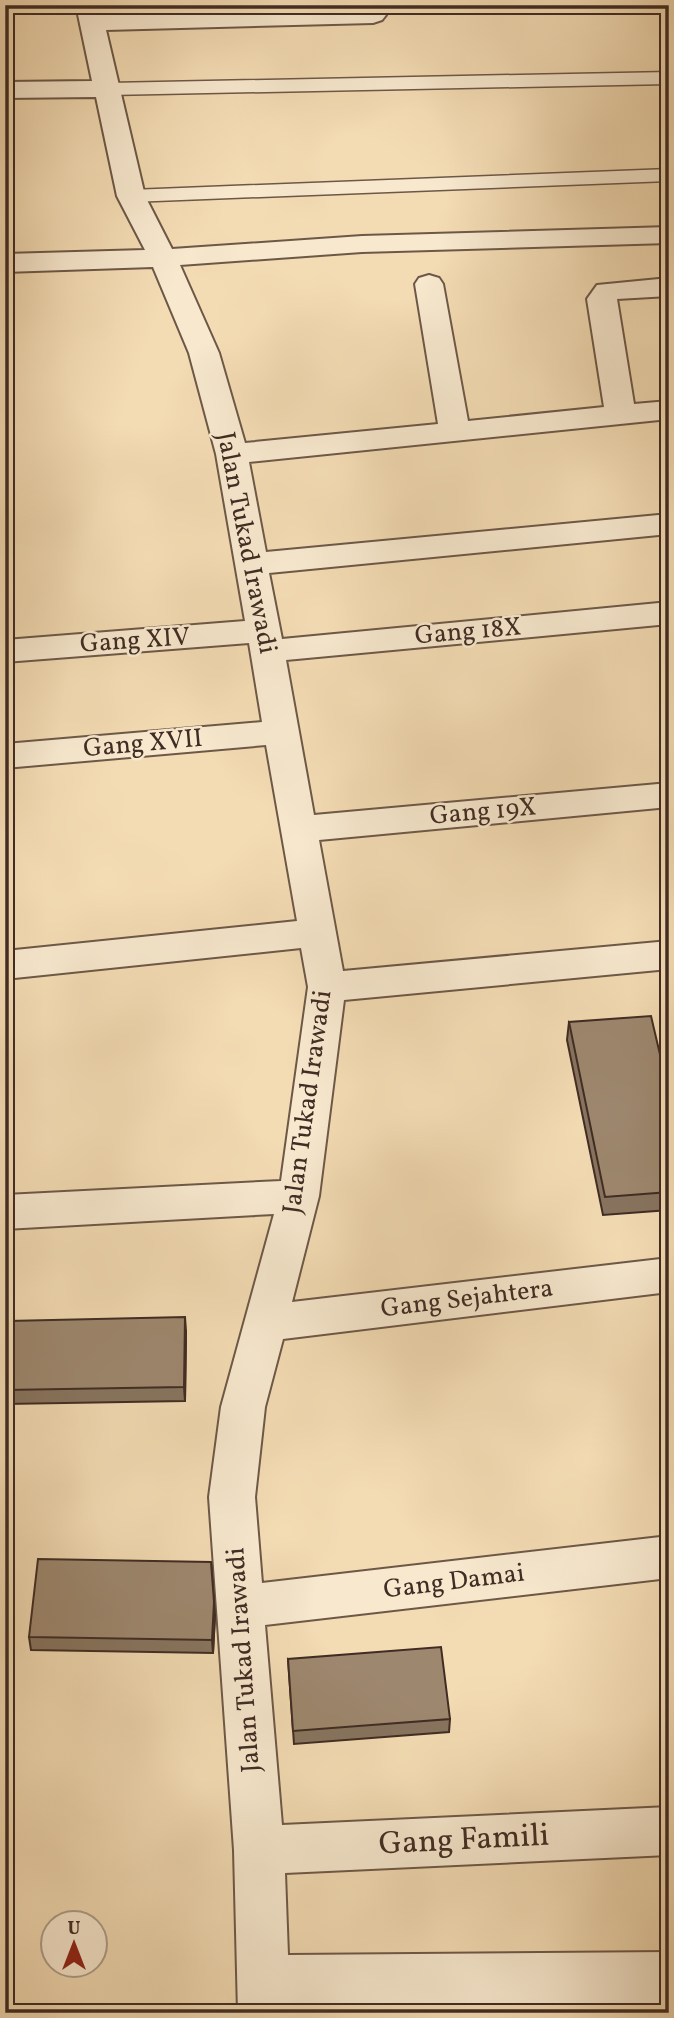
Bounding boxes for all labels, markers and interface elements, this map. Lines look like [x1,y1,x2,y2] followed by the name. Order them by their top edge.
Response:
[207,429,285,657] street label: Jalan Tukad Irawadi
[413,609,523,655] street label: Gang 18X
[79,619,191,663] street label: Gang XIV
[82,721,204,767] street label: Gang XVII
[428,789,538,835] street label: Gang 19X
[274,988,342,1216] street label: Jalan Tukad Irawadi
[379,1271,555,1327] street label: Gang Sejahtera
[218,1546,270,1774] street label: Jalan Tukad Irawadi
[381,1556,527,1608] street label: Gang Damai
[378,1815,550,1867] street label: Gang Famili
[38,1910,108,1980] north arrow
[67,1916,81,1942] text: U

